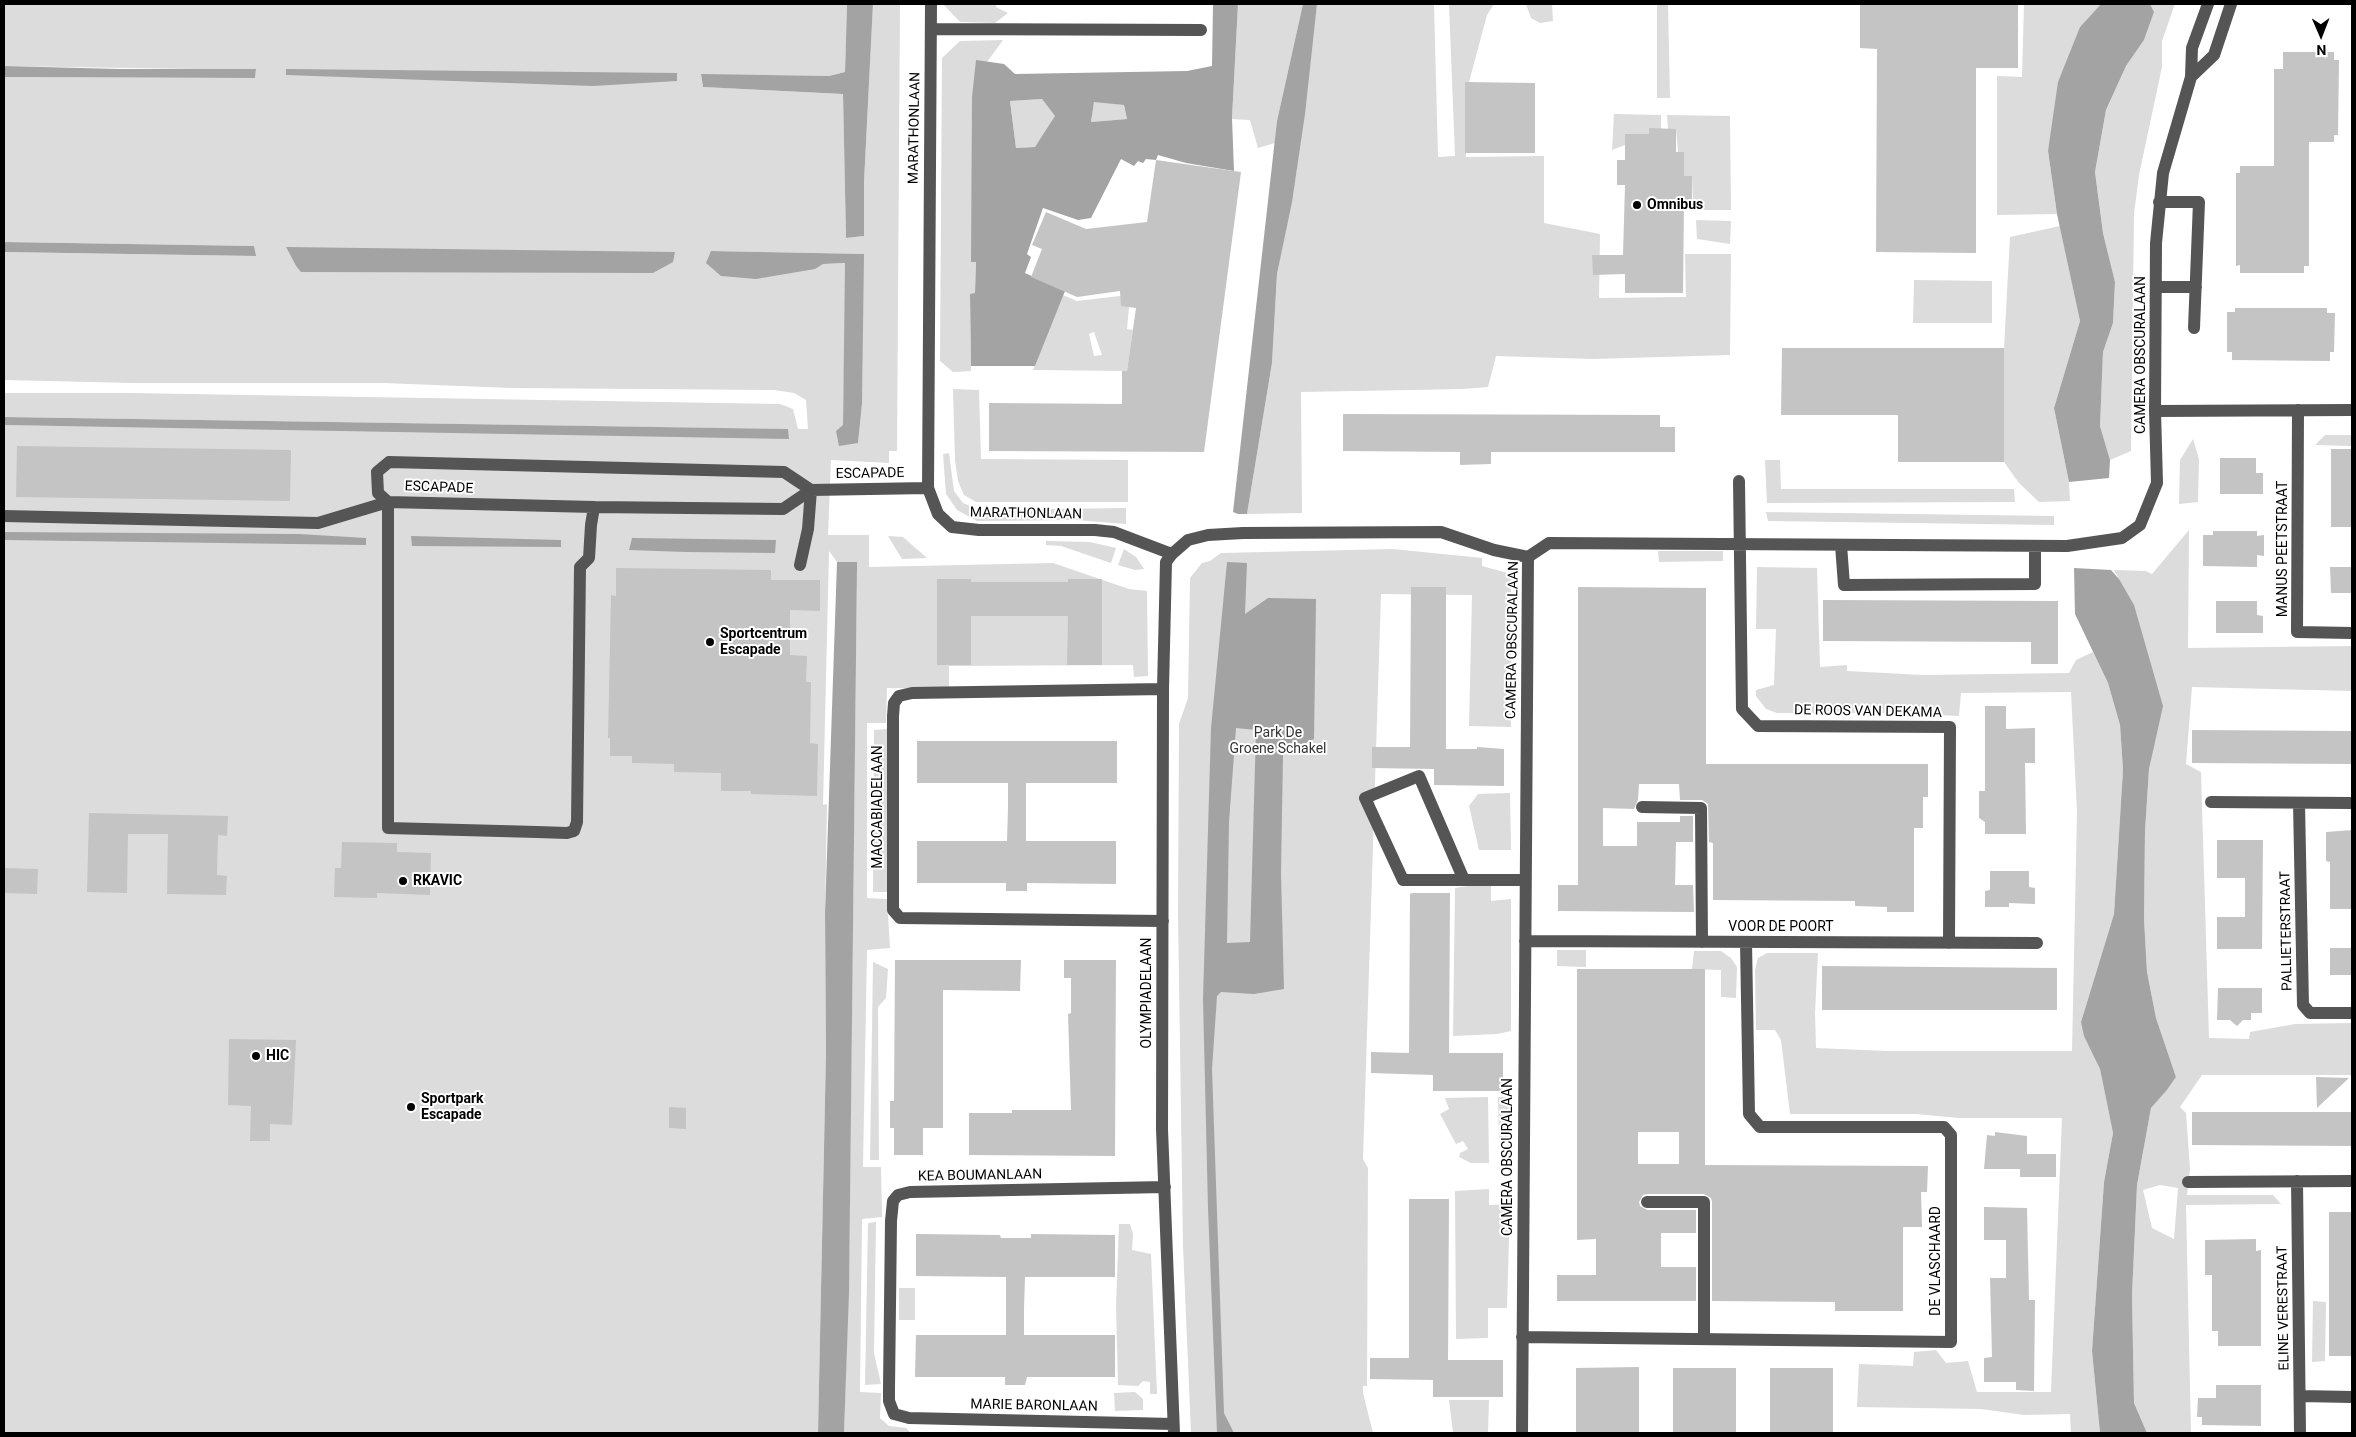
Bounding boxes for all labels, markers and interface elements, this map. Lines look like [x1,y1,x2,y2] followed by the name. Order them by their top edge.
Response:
[2296,10,2346,60] north arrow
[2316,42,2326,58] text: N
[906,72,924,184] street label: MARATHONLAAN
[1647,197,1703,213] place label: Omnibus
[1631,199,1643,211] marker: Omnibus
[2133,276,2149,434] street label: CAMERA OBSCURALAAN
[836,465,904,483] street label: ESCAPADE
[404,478,474,498] street label: ESCAPADE
[2275,481,2291,617] street label: MANUS PEETSTRAAT
[970,505,1082,523] street label: MARATHONLAAN
[1503,561,1523,719] street label: CAMERA OBSCURALAAN
[720,626,807,658] place label: Sportcentrum Escapade
[704,636,716,648] marker: Sportcentrum Escapade
[1794,702,1942,722] street label: DE ROOS VAN DEKAMA
[1230,725,1326,758] park label: Park De Groene Schakel
[870,745,886,869] street label: MACCABIADELAAN
[2278,871,2296,991] street label: PALLIETERSTRAAT
[413,873,462,889] place label: RKAVIC
[397,875,409,887] marker: RKAVIC
[1728,919,1834,935] street label: VOOR DE POORT
[1139,937,1155,1049] street label: OLYMPIADELAAN
[266,1048,289,1064] place label: HIC
[250,1050,262,1062] marker: HIC
[1500,1078,1516,1236] street label: CAMERA OBSCURALAAN
[421,1091,484,1124] place label: Sportpark Escapade
[405,1101,417,1113] marker: Sportpark Escapade
[918,1167,1042,1185] street label: KEA BOUMANLAAN
[1928,1206,1944,1316] street label: DE VLASCHAARD
[2275,1245,2293,1371] street label: ELINE VERESTRAAT
[970,1396,1098,1416] street label: MARIE BARONLAAN

